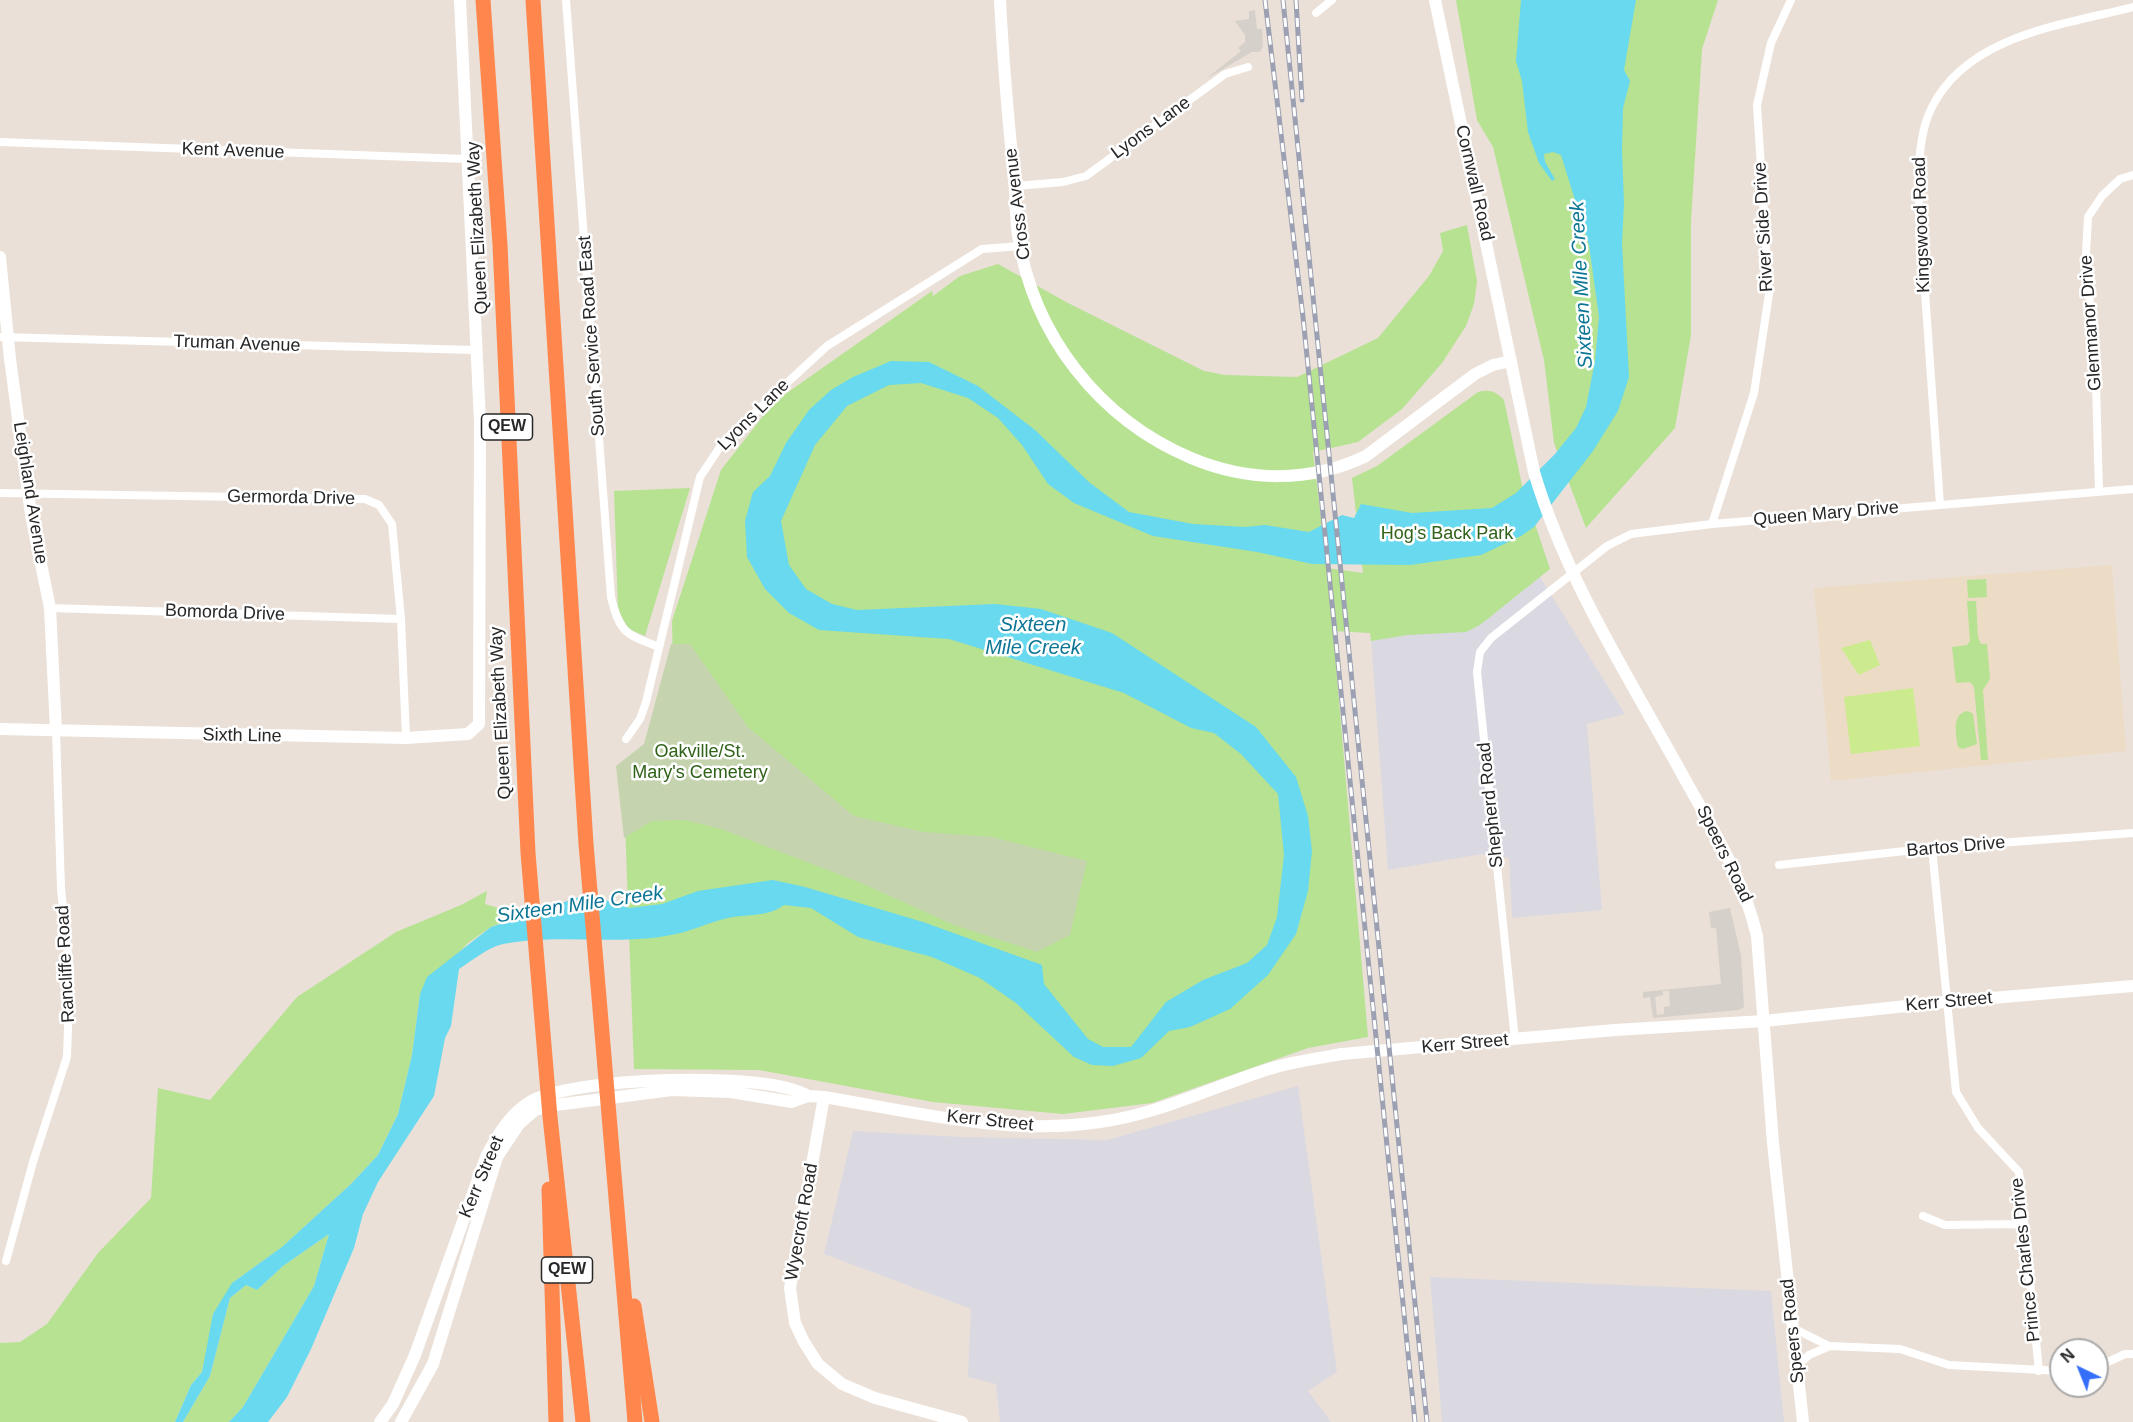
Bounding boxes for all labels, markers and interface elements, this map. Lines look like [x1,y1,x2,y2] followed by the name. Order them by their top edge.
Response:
[1107,92,1195,164] street label: Lyons Lane
[1450,123,1498,243] street label: Cornwall Road
[181,138,285,164] street label: Kent Avenue
[463,141,493,315] street label: Queen Elizabeth Way
[1000,147,1036,261] street label: Cross Avenue
[1909,157,1935,293] street label: Kingswood Road
[1750,162,1778,292] street label: River Side Drive
[1566,201,1598,369] water label: Sixteen Mile Creek
[574,235,610,437] street label: South Service Road East
[2075,254,2107,392] street label: Glenmanor Drive
[173,331,301,357] street label: Truman Avenue
[714,375,794,455] street label: Lyons Lane
[482,414,532,440] road number: QEW
[8,420,52,566] street label: Leighland Avenue
[227,486,355,510] street label: Germorda Drive
[1752,497,1900,531] street label: Queen Mary Drive
[1381,523,1513,545] park label: Hog's Back Park
[165,600,285,626] street label: Bomorda Drive
[985,613,1081,660] water label: Sixteen Mile Creek
[486,626,516,800] street label: Queen Elizabeth Way
[202,725,282,747] street label: Sixth Line
[632,741,768,783] park label: Oakville/St. Mary's Cemetery
[1474,741,1508,869] street label: Shepherd Road
[1691,802,1757,906] street label: Speers Road
[1906,832,2006,862] street label: Bartos Drive
[495,881,665,929] water label: Sixteen Mile Creek
[52,905,80,1023] street label: Rancliffe Road
[1905,987,1993,1017] street label: Kerr Street
[1421,1029,1509,1059] street label: Kerr Street
[946,1106,1034,1136] street label: Kerr Street
[455,1133,509,1221] street label: Kerr Street
[781,1162,823,1282] street label: Wyecroft Road
[2007,1177,2045,1343] street label: Prince Charles Drive
[542,1257,592,1283] road number: QEW
[1777,1278,1809,1384] street label: Speers Road
[2049,1338,2109,1398] north arrow
[2058,1346,2078,1366] text: N

